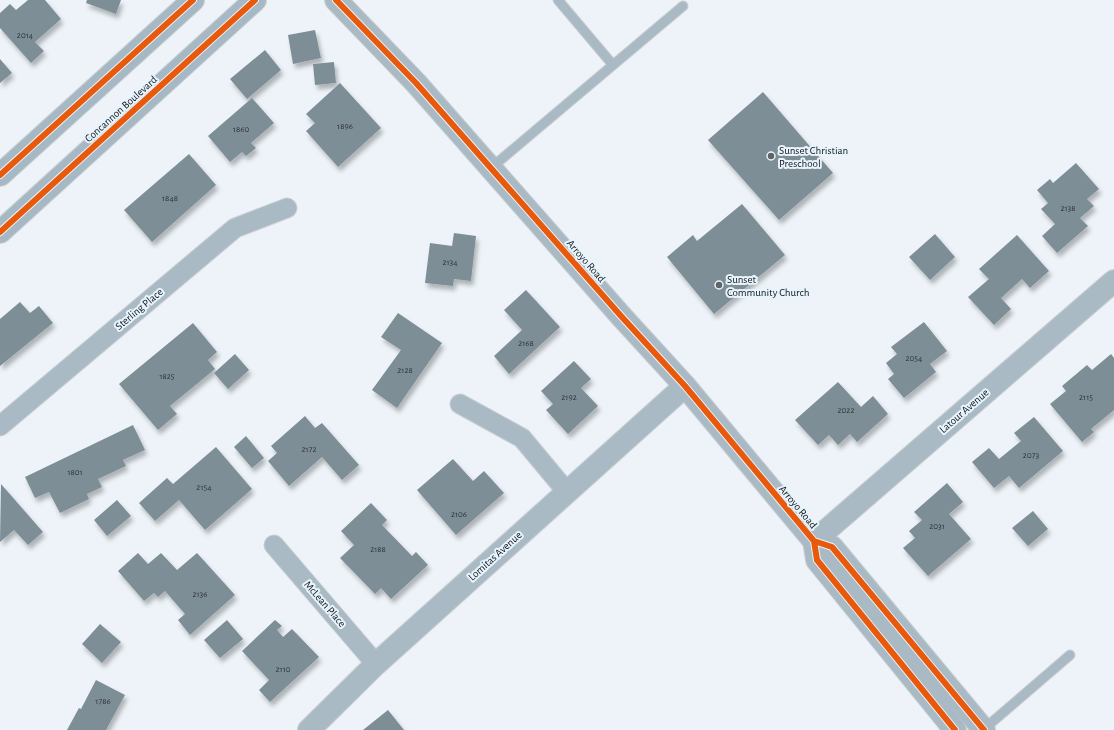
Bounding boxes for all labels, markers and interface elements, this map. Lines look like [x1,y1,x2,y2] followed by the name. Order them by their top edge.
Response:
[17,31,34,40] house number: 2014
[83,74,159,144] street label: Concannon Boulevard
[337,122,353,131] house number: 1896
[233,125,249,134] house number: 1860
[779,145,848,169] place label: Sunset Christian Preschool
[766,151,776,161] marker: Sunset Christian Preschool
[162,194,178,203] house number: 1848
[1060,204,1076,213] house number: 2138
[565,238,607,285] street label: Arroyo Road
[442,258,458,267] house number: 2134
[727,274,810,298] place label: Sunset Community Church
[714,280,724,290] marker: Sunset Community Church
[113,286,165,332] street label: Sterling Place
[518,339,534,348] house number: 2168
[906,354,923,363] house number: 2054
[397,366,413,375] house number: 2128
[159,372,175,381] house number: 1825
[937,387,991,435] street label: Latour Avenue
[561,393,577,402] house number: 2192
[1079,393,1093,402] house number: 2115
[837,406,855,415] house number: 2022
[301,445,317,454] house number: 2172
[1023,451,1039,460] house number: 2073
[67,468,83,477] house number: 1801
[196,483,212,492] house number: 2154
[777,483,819,531] street label: Arroyo Road
[451,510,467,519] house number: 2106
[929,522,945,531] house number: 2031
[466,529,524,583] street label: Lomitas Avenue
[370,545,386,554] house number: 2188
[302,579,348,629] street label: McLean Place
[192,590,208,599] house number: 2136
[275,665,291,674] house number: 2110
[95,697,111,706] house number: 1786

